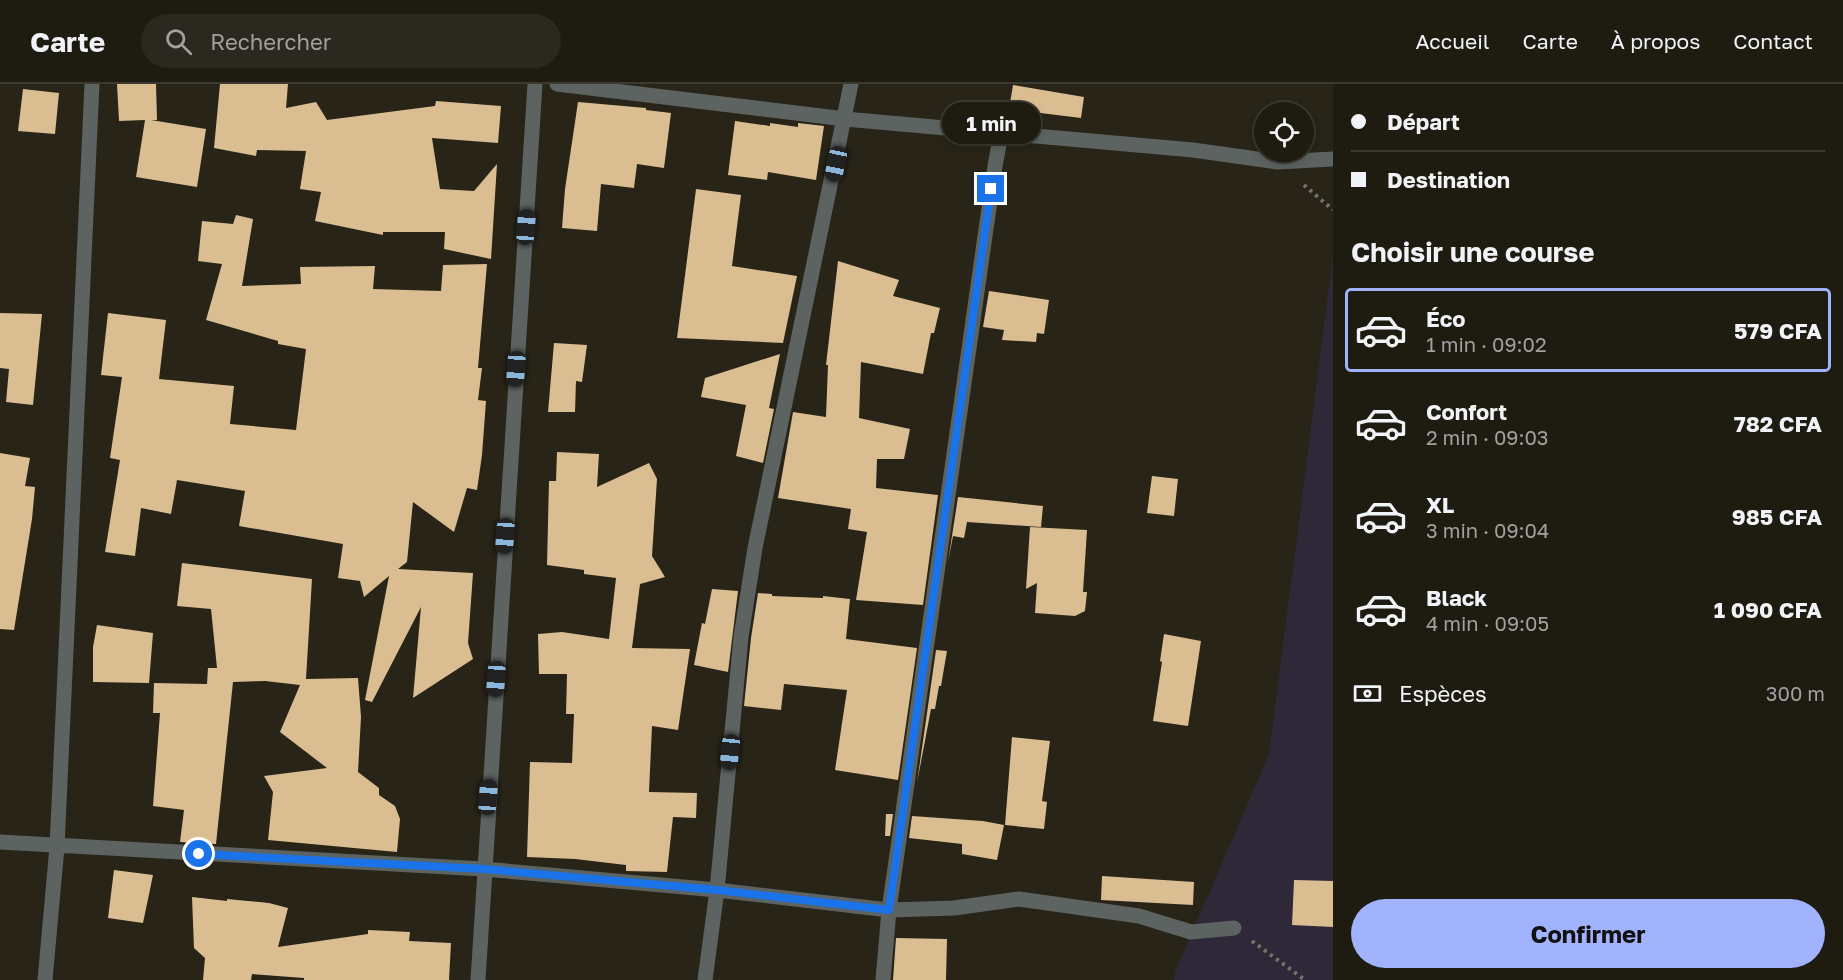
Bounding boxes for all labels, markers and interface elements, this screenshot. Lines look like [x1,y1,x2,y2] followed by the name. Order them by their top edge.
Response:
[141,14,561,68] search box
[30,25,105,58] text: Carte
[162,25,195,58] icon: search
[210,28,331,55] text: Rechercher
[1416,28,1489,54] text: Accueil
[1522,28,1578,54] text: Carte
[1611,28,1700,54] text: À propos
[1733,28,1813,54] text: Contact
[942,102,1040,144] callout: 1 min
[1254,102,1314,162] map controls
[1254,102,1314,162] button: locate
[1387,108,1460,135] text: Départ
[966,111,1017,135] text: 1 min
[823,145,849,183] car
[1387,166,1510,193] text: Destination
[977,175,1004,202] route end
[516,208,536,246] car
[1351,236,1594,268] text: Choisir une course
[1354,303,1408,357] icon: car
[1426,305,1465,332] text: Éco
[1734,317,1822,344] text: 579 CFA
[1426,332,1547,356] text: 1 min · 09:02
[506,350,526,388] car
[1354,396,1408,450] icon: car
[1426,398,1507,425] text: Confort
[1734,410,1822,437] text: 782 CFA
[1426,425,1549,449] text: 2 min · 09:03
[1354,489,1408,543] icon: car
[1426,491,1454,518] text: XL
[1732,503,1822,530] text: 985 CFA
[495,517,515,555] car
[1426,518,1549,542] text: 3 min · 09:04
[1354,582,1408,636] icon: car
[1426,584,1487,611] text: Black
[1714,596,1822,623] text: 1 090 CFA
[1426,611,1549,635] text: 4 min · 09:05
[486,660,506,698] car
[1351,677,1384,710] icon: cash
[1399,680,1487,707] text: Espèces
[1766,681,1825,705] text: 300 m
[719,733,741,771] car
[478,778,498,816] car
[185,840,212,867] route start
[1351,899,1825,968] button: Confirmer

